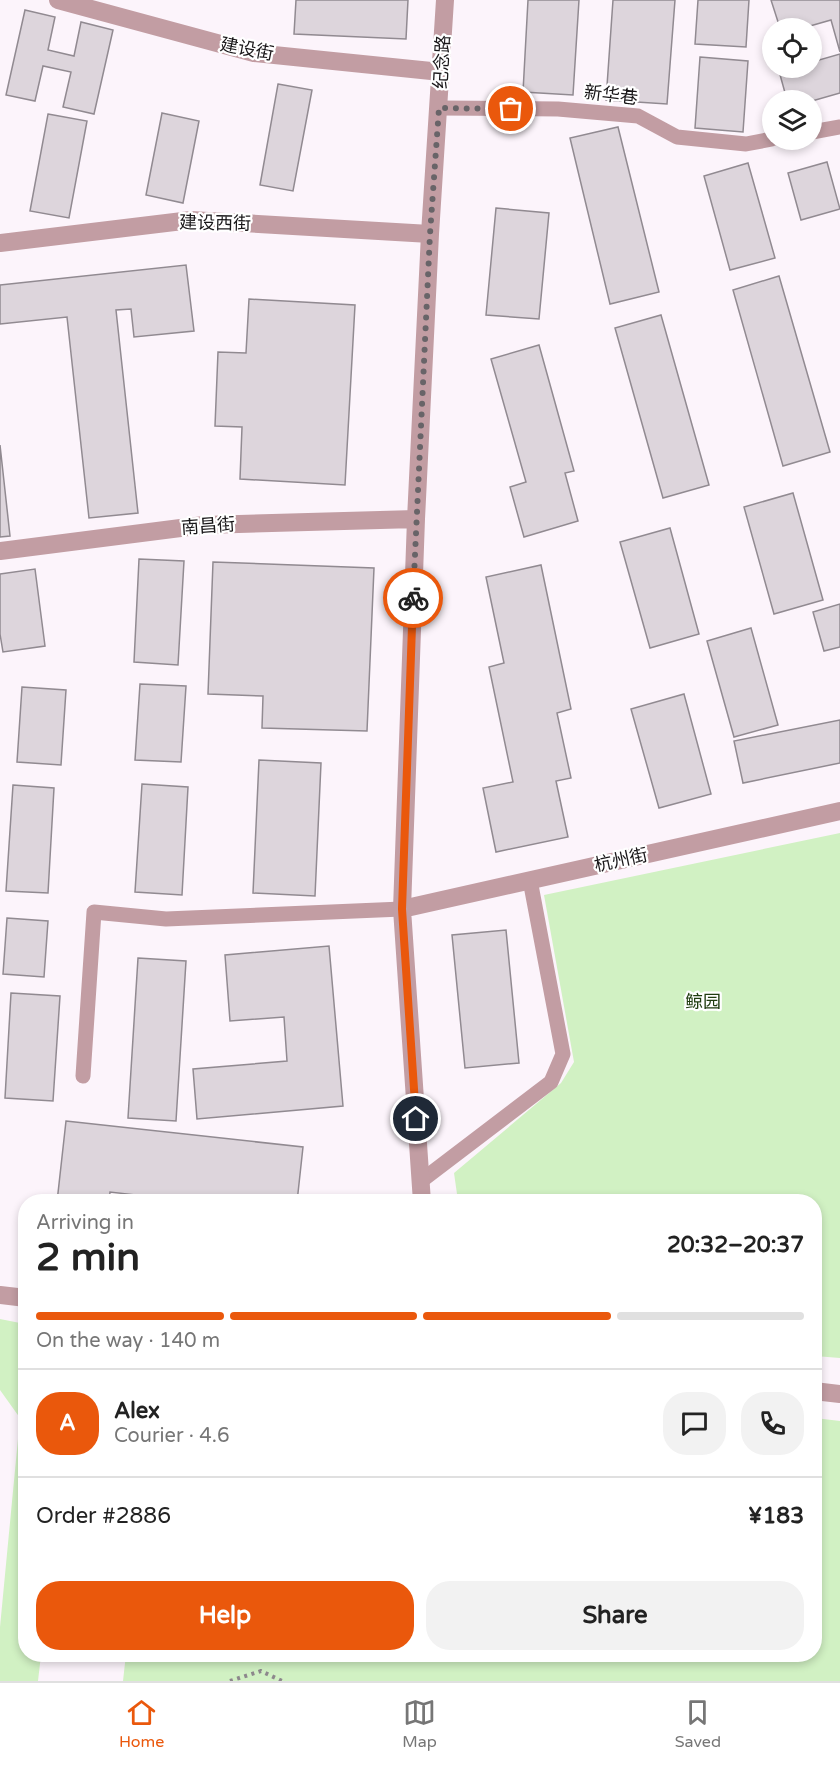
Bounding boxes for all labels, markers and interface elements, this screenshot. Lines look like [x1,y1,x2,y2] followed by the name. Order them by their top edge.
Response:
[762,18,822,150] map controls
[762,18,822,78] button: locate
[218,33,276,65] street label: 建设街
[430,34,454,90] street label: 纪念路
[583,81,639,109] street label: 新华巷
[485,83,536,134] pin
[762,90,822,150] button: layers
[494,92,527,125] icon: bag
[179,211,251,235] street label: 建设西街
[180,513,236,539] street label: 南昌街
[383,568,443,628] courier
[397,582,430,615] icon: bike
[592,844,650,876] street label: 杭州街
[685,991,721,1013] park label: 鲸园
[390,1093,441,1144] pin
[399,1102,432,1135] icon: home
[36,1211,134,1235] text: Arriving in
[667,1232,804,1258] text: 20:32–20:37
[36,1234,140,1281] text: 2 min
[36,1329,220,1353] text: On the way · 140 m
[663,1392,726,1455] button: chat
[741,1392,804,1455] button: phone
[114,1398,160,1424] text: Alex
[59,1410,76,1436] text: A
[114,1424,229,1448] text: Courier · 4.6
[36,1503,171,1529] text: Order #2886
[748,1503,804,1529] text: ¥183
[36,1581,414,1650] button: Help
[426,1581,804,1650] button: Share
[119,1696,164,1752] tab: Home
[402,1696,437,1752] tab: Map
[675,1696,721,1752] tab: Saved

